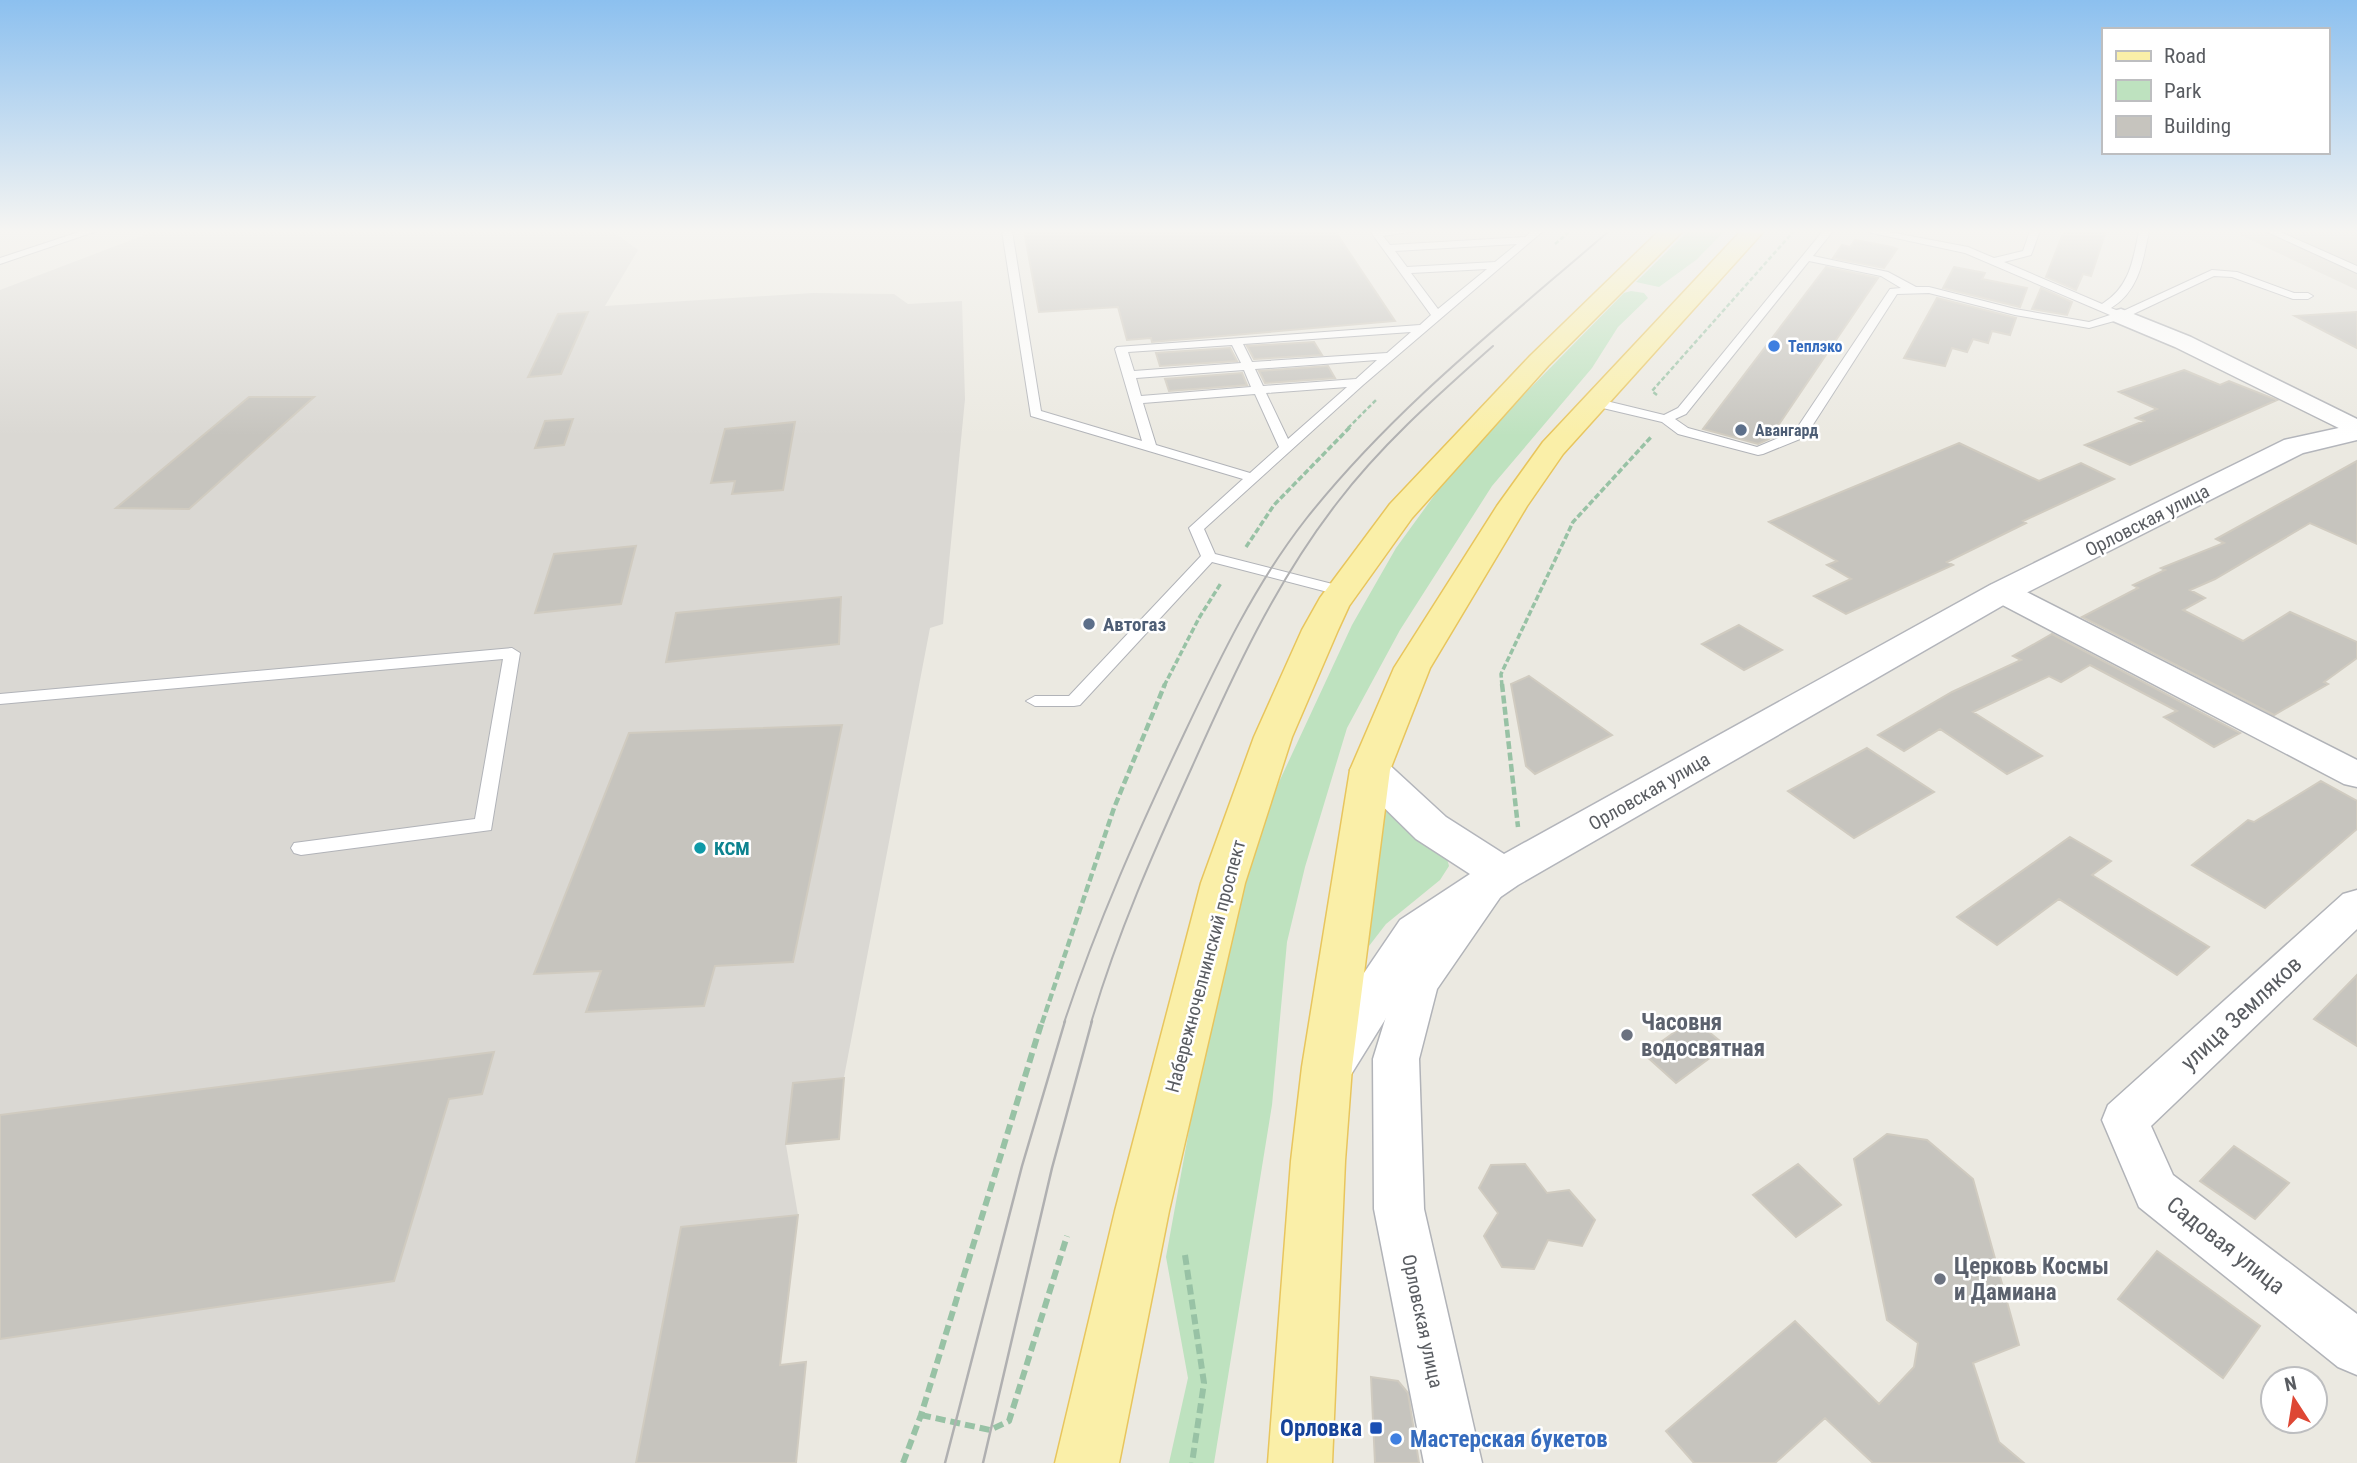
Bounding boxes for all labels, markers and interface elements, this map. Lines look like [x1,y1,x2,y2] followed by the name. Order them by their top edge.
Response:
[2102,28,2329,154] legend
[2164,44,2206,68] text: Road
[2164,79,2202,103] text: Park
[2164,114,2231,138] text: Building
[1788,337,1843,356] place label: Теплэко
[1766,338,1782,354] marker: Теплэко
[1755,421,1818,440] place label: Авангард
[1733,422,1749,438] marker: Авангард
[2081,479,2213,562] street label: Орловская улица
[1103,613,1166,636] place label: Автогаз
[1081,616,1097,632] marker: Автогаз
[1585,747,1714,835] street label: Орловская улица
[714,837,750,860] place label: КСМ
[1161,837,1250,1095] street label: Набережночелнинский проспект
[692,840,708,856] marker: КСМ
[2175,951,2307,1076] street label: улица Земляков
[1641,1009,1765,1062] place label: Часовня водосвятная
[1619,1027,1635,1043] marker: Часовня водосвятная
[2161,1191,2290,1300] street label: Садовая улица
[1397,1252,1448,1390] street label: Орловская улица
[1954,1253,2109,1306] place label: Церковь Космы и Дамиана
[1932,1271,1948,1287] marker: Церковь Космы и Дамиана
[2259,1365,2329,1435] north arrow
[2282,1371,2299,1396] text: N
[1280,1415,1362,1442] place label: Орловка
[1368,1420,1384,1436] marker: Орловка
[1410,1426,1608,1453] place label: Мастерская букетов
[1388,1431,1404,1447] marker: Мастерская букетов

